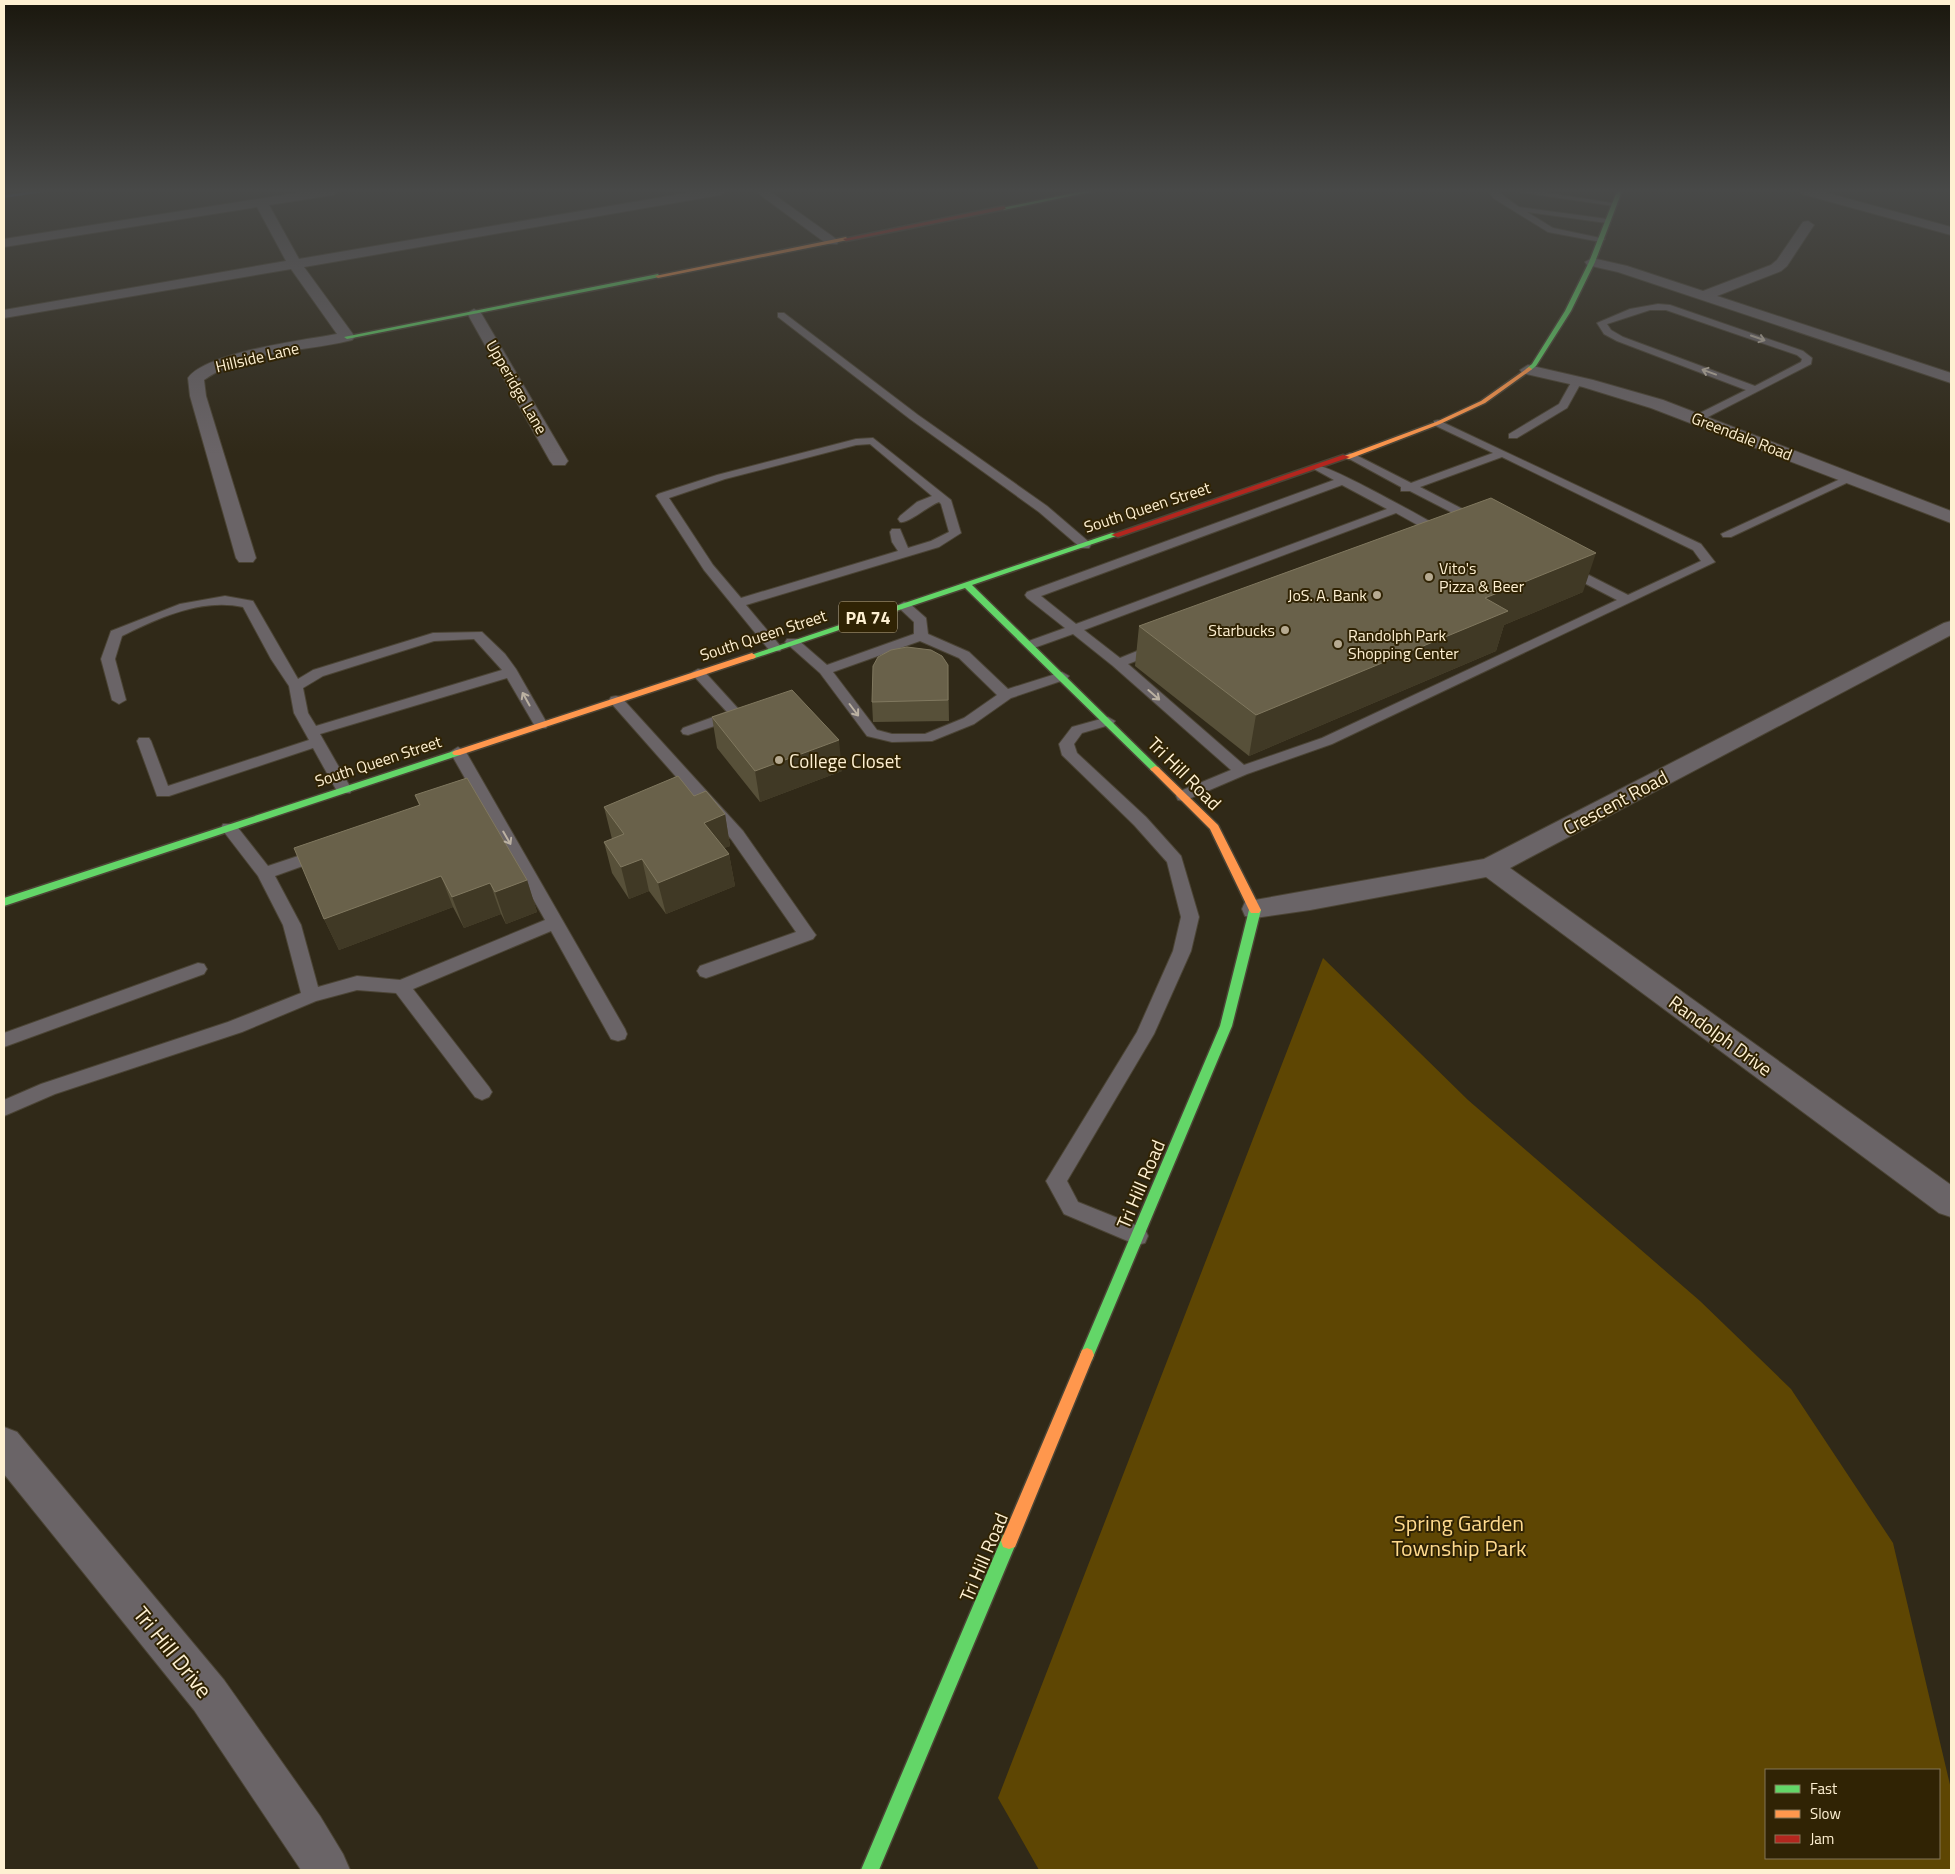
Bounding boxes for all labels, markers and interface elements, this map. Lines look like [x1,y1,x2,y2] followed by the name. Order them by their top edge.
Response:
[1750,334,1765,343] one-way arrow
[213,336,301,378] street label: Hillside Lane
[480,336,554,438] street label: Upperidge Lane
[1702,367,1717,376] one-way arrow
[1688,406,1796,466] street label: Greendale Road
[1081,475,1214,539] street label: South Queen Street
[1439,556,1525,598] place label: Vito's Pizza & Beer
[1423,571,1435,583] marker: Vito's Pizza & Beer
[1288,583,1367,607] place label: JoS. A. Bank
[1371,589,1383,601] marker: JoS. A. Bank
[839,602,897,632] road number: PA 74
[697,603,830,667] street label: South Queen Street
[1208,618,1275,642] place label: Starbucks
[1348,623,1459,665] place label: Randolph Park Shopping Center
[1279,624,1291,636] marker: Starbucks
[1332,638,1344,650] marker: Randolph Park Shopping Center
[1148,689,1161,701] one-way arrow
[521,691,531,706] one-way arrow
[849,703,860,716] one-way arrow
[312,729,445,793] street label: South Queen Street
[1141,729,1229,817] street label: Tri Hill Road
[789,746,901,775] place label: College Closet
[773,754,785,766] marker: College Closet
[1557,762,1673,842] street label: Crescent Road
[502,831,512,846] one-way arrow
[1663,987,1779,1083] street label: Randolph Drive
[1108,1135,1172,1233] street label: Tri Hill Road
[1391,1506,1527,1565] park label: Spring Garden Township Park
[951,1508,1015,1606] street label: Tri Hill Road
[125,1599,221,1705] street label: Tri Hill Drive
[1765,1769,1940,1859] legend
[1810,1777,1838,1800] text: Fast
[1810,1802,1841,1825] text: Slow
[1810,1827,1834,1850] text: Jam

